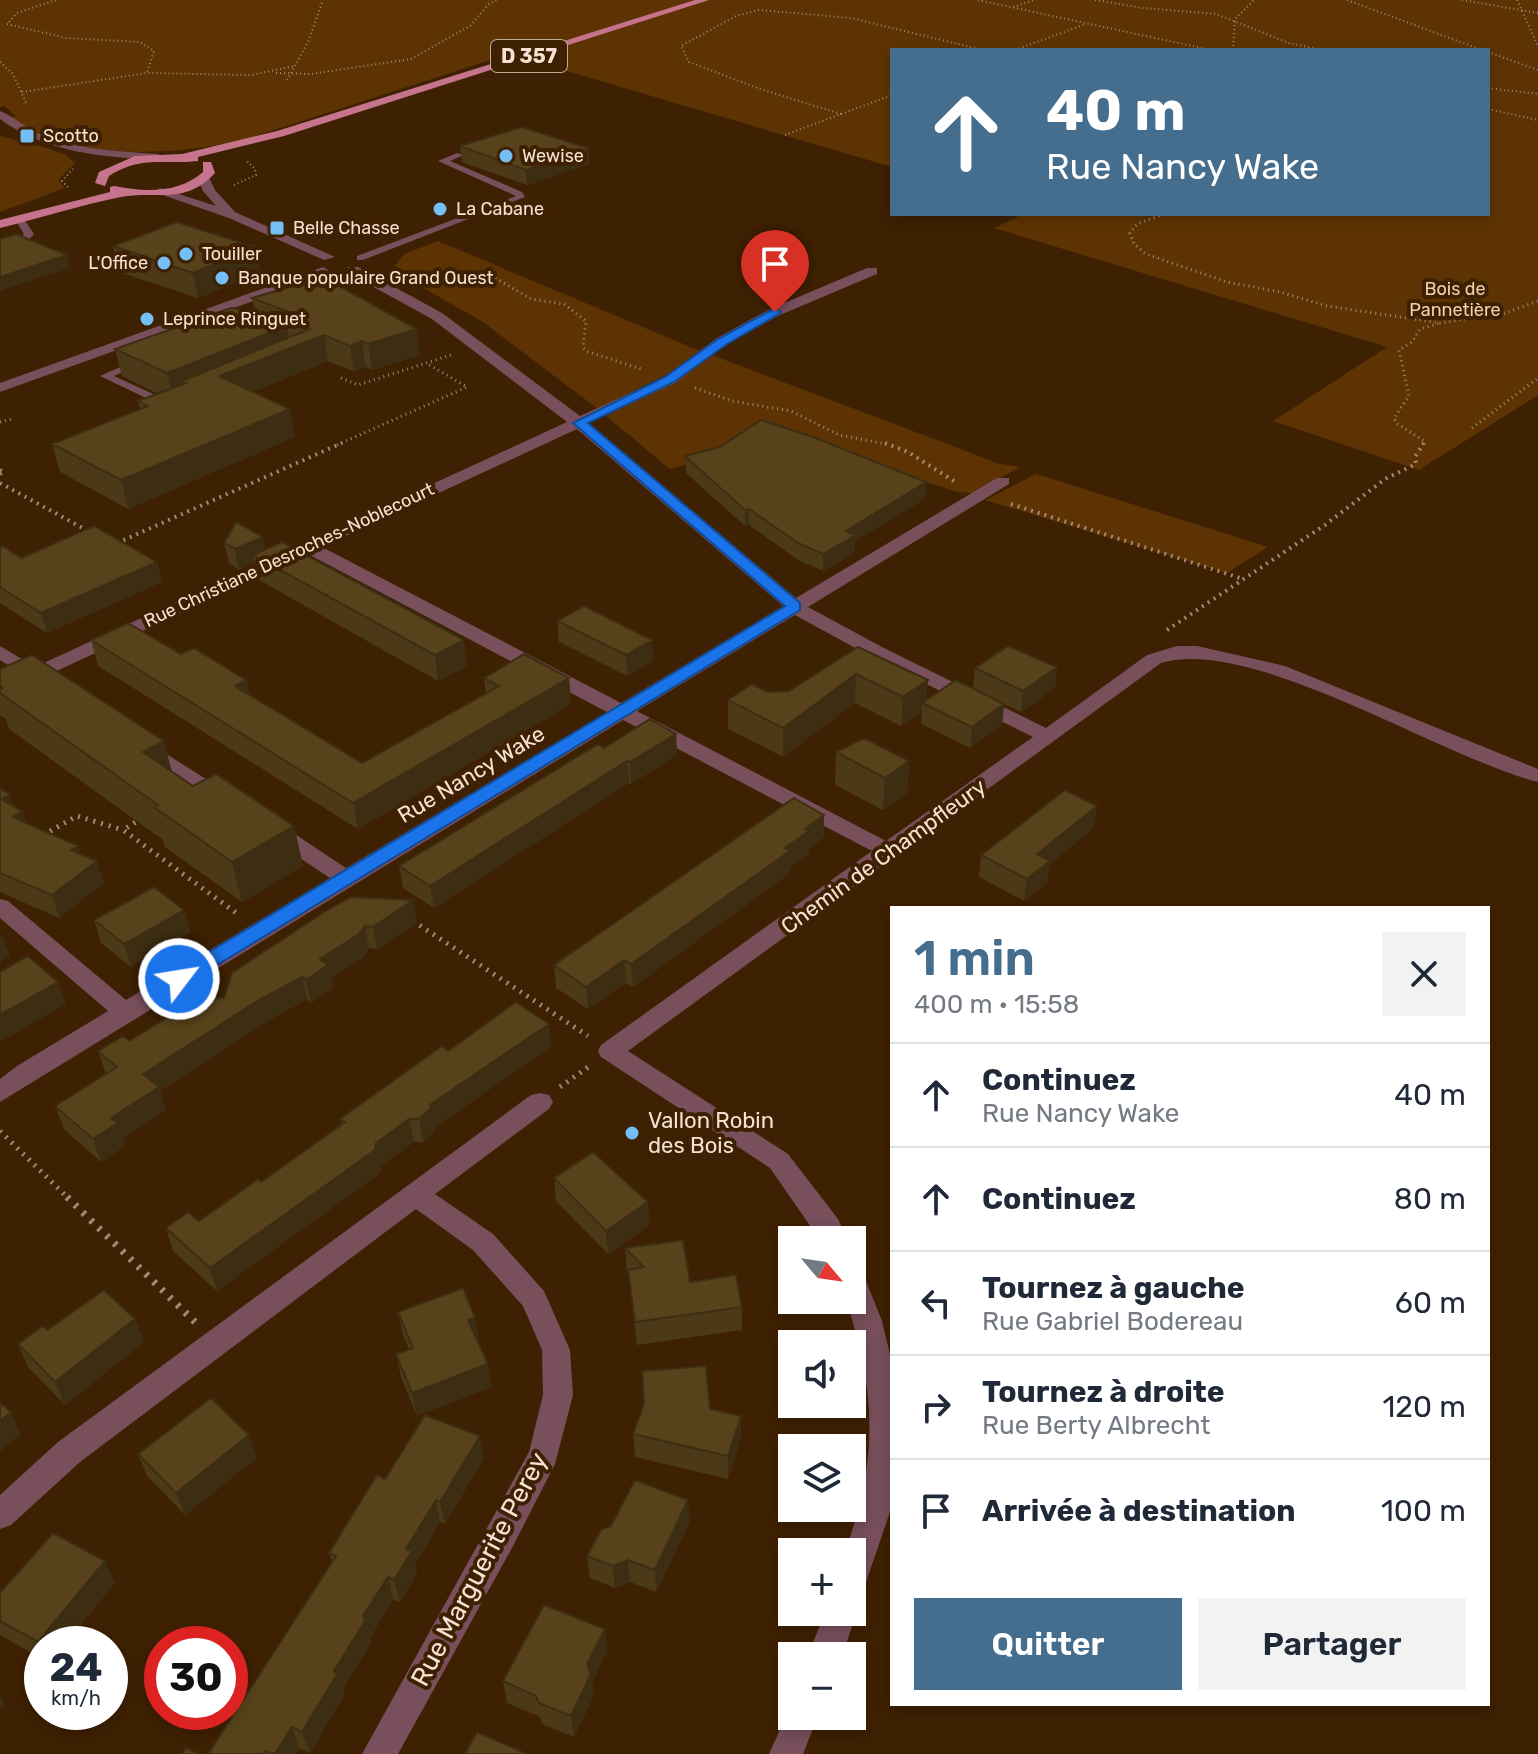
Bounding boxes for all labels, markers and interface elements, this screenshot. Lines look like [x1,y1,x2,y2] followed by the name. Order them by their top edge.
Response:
[491,40,567,72] road number: D 357
[1046,78,1186,144] text: 40 m
[914,80,1018,184] icon: ahead
[43,125,99,147] place label: Scotto
[18,127,36,145] marker: Scotto
[522,145,584,167] place label: Wewise
[1046,145,1319,188] text: Rue Nancy Wake
[497,147,515,165] marker: Wewise
[456,198,544,220] place label: La Cabane
[431,200,449,218] marker: La Cabane
[293,217,400,239] place label: Belle Chasse
[268,219,286,237] marker: Belle Chasse
[741,230,809,312] pin
[753,242,797,286] icon: arrive
[202,243,262,265] place label: Touiller
[177,245,195,263] marker: Touiller
[88,252,148,274] place label: L'Office
[155,254,173,272] marker: L'Office
[238,267,494,289] place label: Banque populaire Grand Ouest
[213,269,231,287] marker: Banque populaire Grand Ouest
[1409,278,1501,321] park label: Bois de Pannetière
[163,308,306,330] place label: Leprince Ringuet
[138,310,156,328] marker: Leprince Ringuet
[141,478,437,632] street label: Rue Christiane Desroches-Noblecourt
[393,720,550,829] street label: Rue Nancy Wake
[776,773,991,940] street label: Chemin de Champfleury
[914,930,1035,987] text: 1 min
[1382,932,1466,1016] button: close
[137,937,221,1021] position arrow
[914,989,1079,1020] text: 400 m · 15:58
[982,1062,1136,1098] text: Continuez
[914,1073,958,1117] icon: ahead
[1394,1077,1466,1113] text: 40 m
[982,1098,1179,1129] text: Rue Nancy Wake
[648,1107,774,1159] place label: Vallon Robin des Bois
[623,1124,641,1142] marker: Vallon Robin des Bois
[914,1177,958,1221] icon: ahead
[982,1181,1136,1217] text: Continuez
[1394,1181,1466,1217] text: 80 m
[778,1226,866,1314] north arrow
[778,1226,866,1730] map controls
[982,1270,1245,1306] text: Tournez à gauche
[914,1281,958,1325] icon: left
[1395,1285,1466,1321] text: 60 m
[982,1306,1243,1337] text: Rue Gabriel Bodereau
[778,1330,866,1418] button: sound
[982,1374,1225,1410] text: Tournez à droite
[914,1385,958,1429] icon: right
[1382,1389,1466,1425] text: 120 m
[982,1410,1211,1441] text: Rue Berty Albrecht
[778,1434,866,1522] button: layers
[405,1447,554,1691] street label: Rue Marguerite Perey
[914,1489,958,1533] icon: arrive
[982,1493,1296,1529] text: Arrivée à destination
[1381,1493,1466,1529] text: 100 m
[778,1538,866,1626] button: +
[914,1598,1182,1690] button: Quitter
[1198,1598,1466,1690] button: Partager
[144,1626,248,1730] speed limit sign: 30
[778,1642,866,1730] button: −
[49,1644,103,1691] text: 24
[51,1686,101,1710] text: km/h

